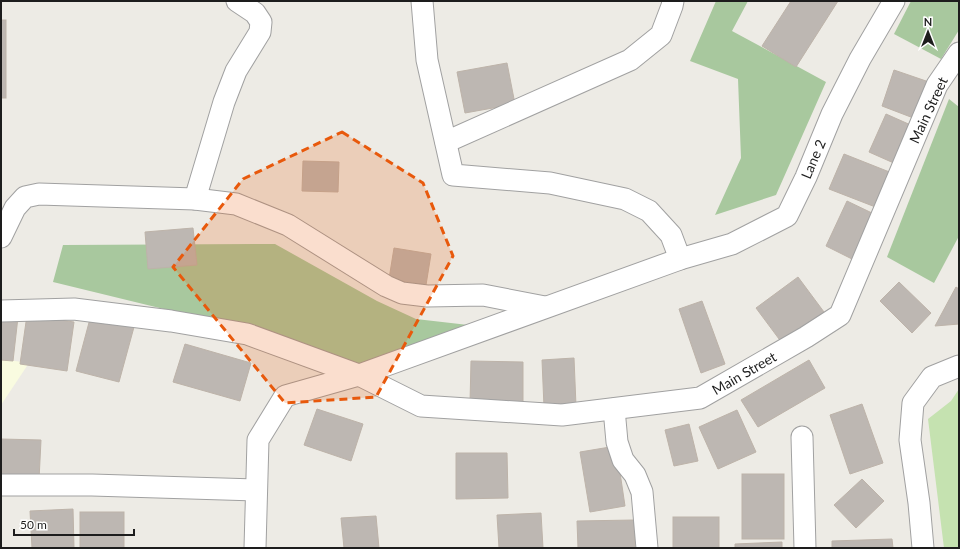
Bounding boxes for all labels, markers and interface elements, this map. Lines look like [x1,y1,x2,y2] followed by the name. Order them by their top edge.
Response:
[908,12,948,52] north arrow
[924,15,932,28] text: N
[905,74,951,146] street label: Main Street
[797,137,829,181] street label: Lane 2
[709,348,779,398] street label: Main Street
[14,511,134,537] scale bar
[20,517,47,532] text: 50 m

